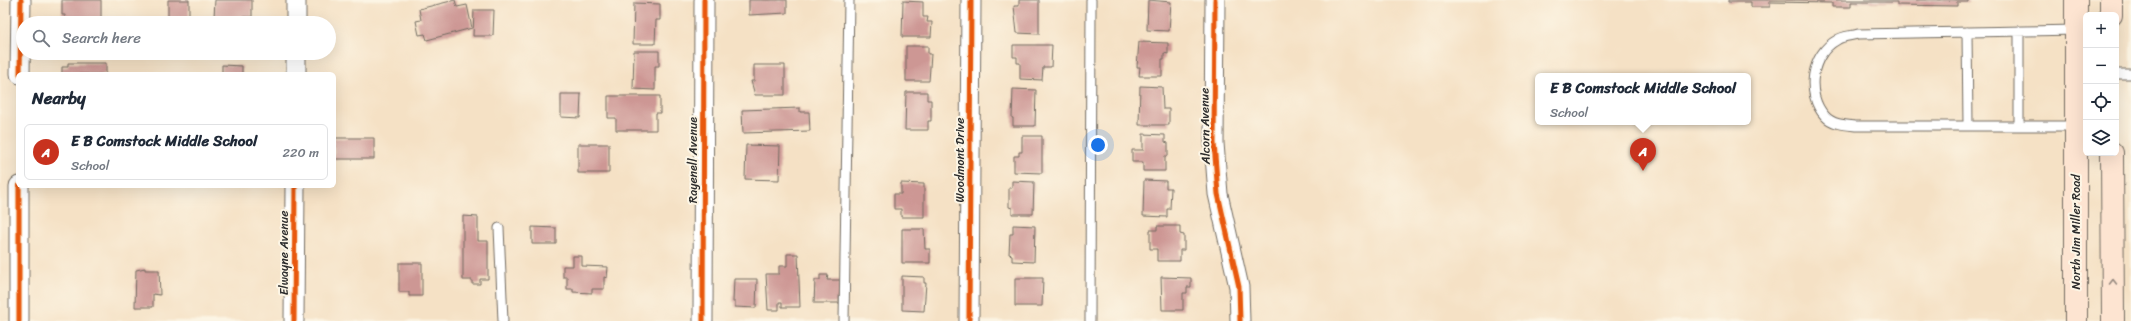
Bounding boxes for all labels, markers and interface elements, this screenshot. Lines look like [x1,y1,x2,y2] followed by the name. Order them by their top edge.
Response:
[2083,12,2119,156] map controls
[2083,12,2119,48] button: +
[16,16,336,60] search box
[62,25,141,51] text: Search here
[30,27,52,49] icon: search
[2083,48,2119,84] button: −
[1535,73,1751,125] popup
[1550,75,1736,101] text: E B Comstock Middle School
[32,83,86,113] text: Nearby
[2083,84,2119,120] button: locate
[1193,88,1217,165] street label: Alcorn Avenue
[1550,101,1588,124] text: School
[682,117,704,203] street label: Rayenell Avenue
[949,118,971,202] street label: Woodmont Drive
[2083,120,2119,156] button: layers
[71,128,257,154] text: E B Comstock Middle School
[1088,135,1108,155] your location
[1630,138,1656,171] pin: A
[42,141,50,164] text: A
[282,141,319,164] text: 220 m
[71,154,109,177] text: School
[2065,174,2087,290] street label: North Jim Miller Road
[273,211,295,295] street label: Elwayne Avenue
[2109,279,2117,285] one-way arrow

